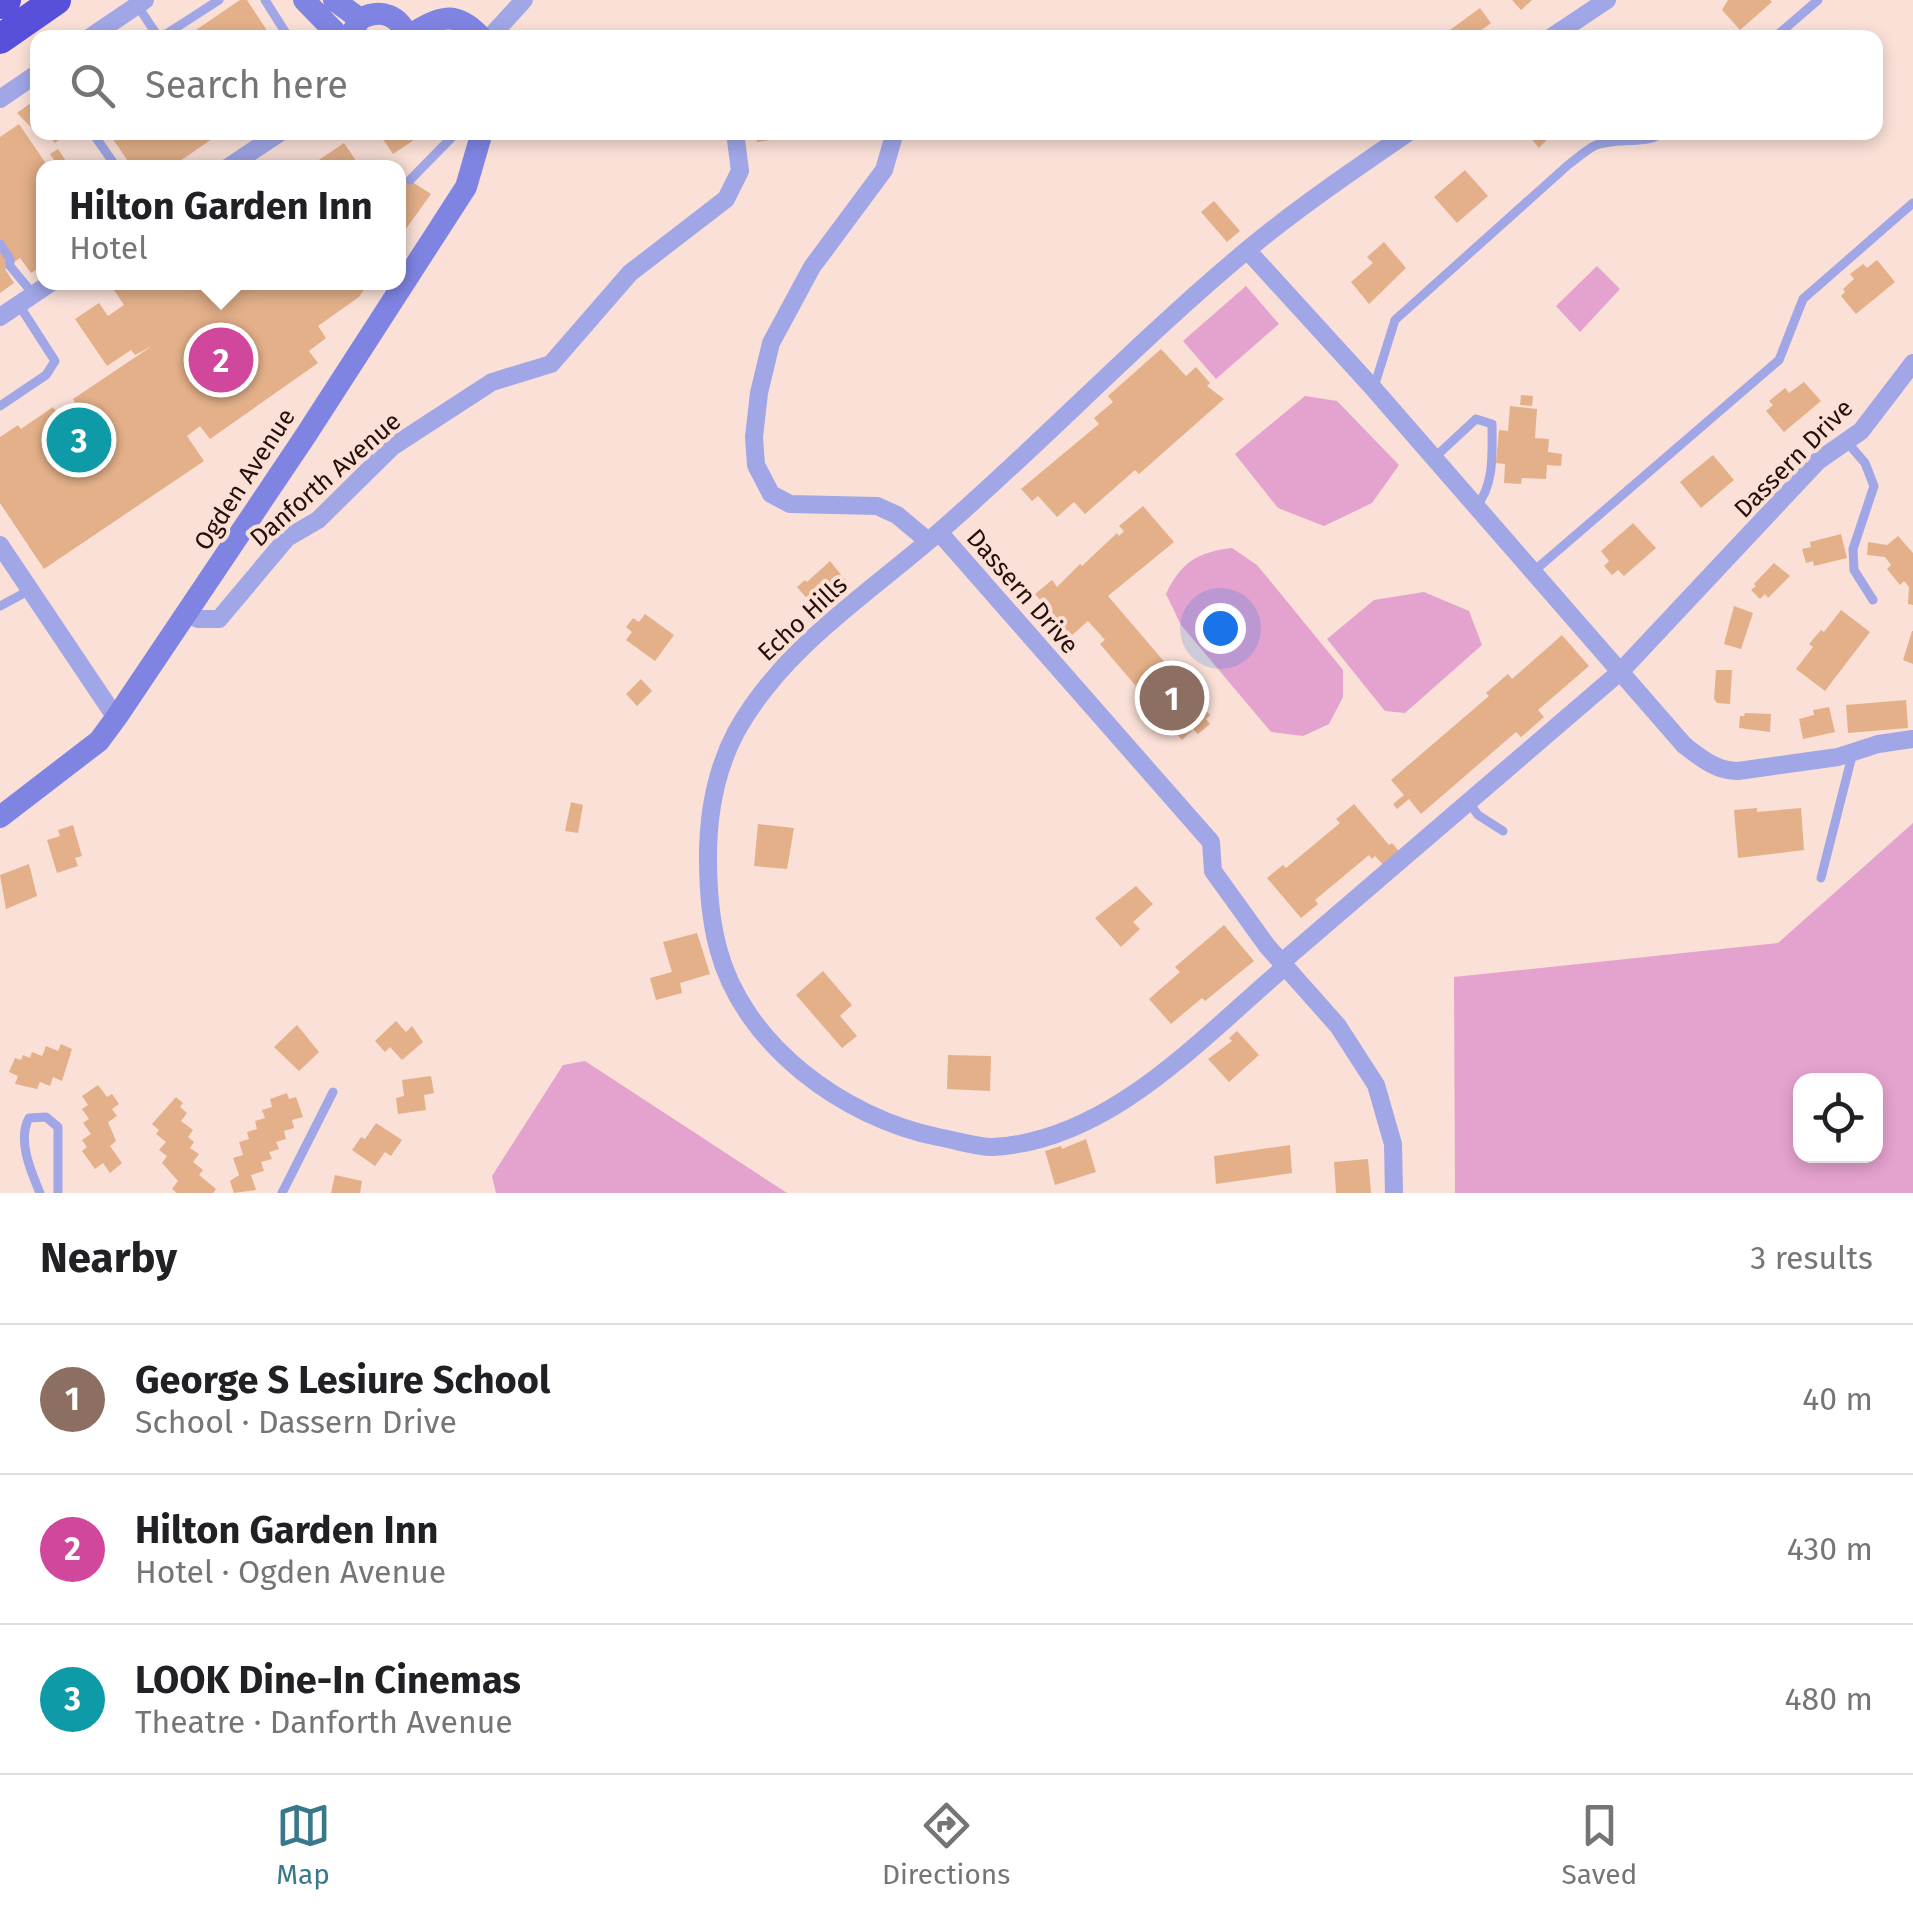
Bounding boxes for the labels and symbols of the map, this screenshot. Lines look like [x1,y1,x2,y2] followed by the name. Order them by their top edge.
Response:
[188,322,254,398] pin: 2
[1728,393,1859,524] street label: Dassern Drive
[46,402,112,478] pin: 3
[188,403,302,556] street label: Ogden Avenue
[244,406,407,553] street label: Danforth Avenue
[960,523,1085,660] street label: Dassern Drive
[752,570,854,668] street label: Echo Hills
[1195,603,1246,654] your location
[1140,660,1204,736] pin: 1

